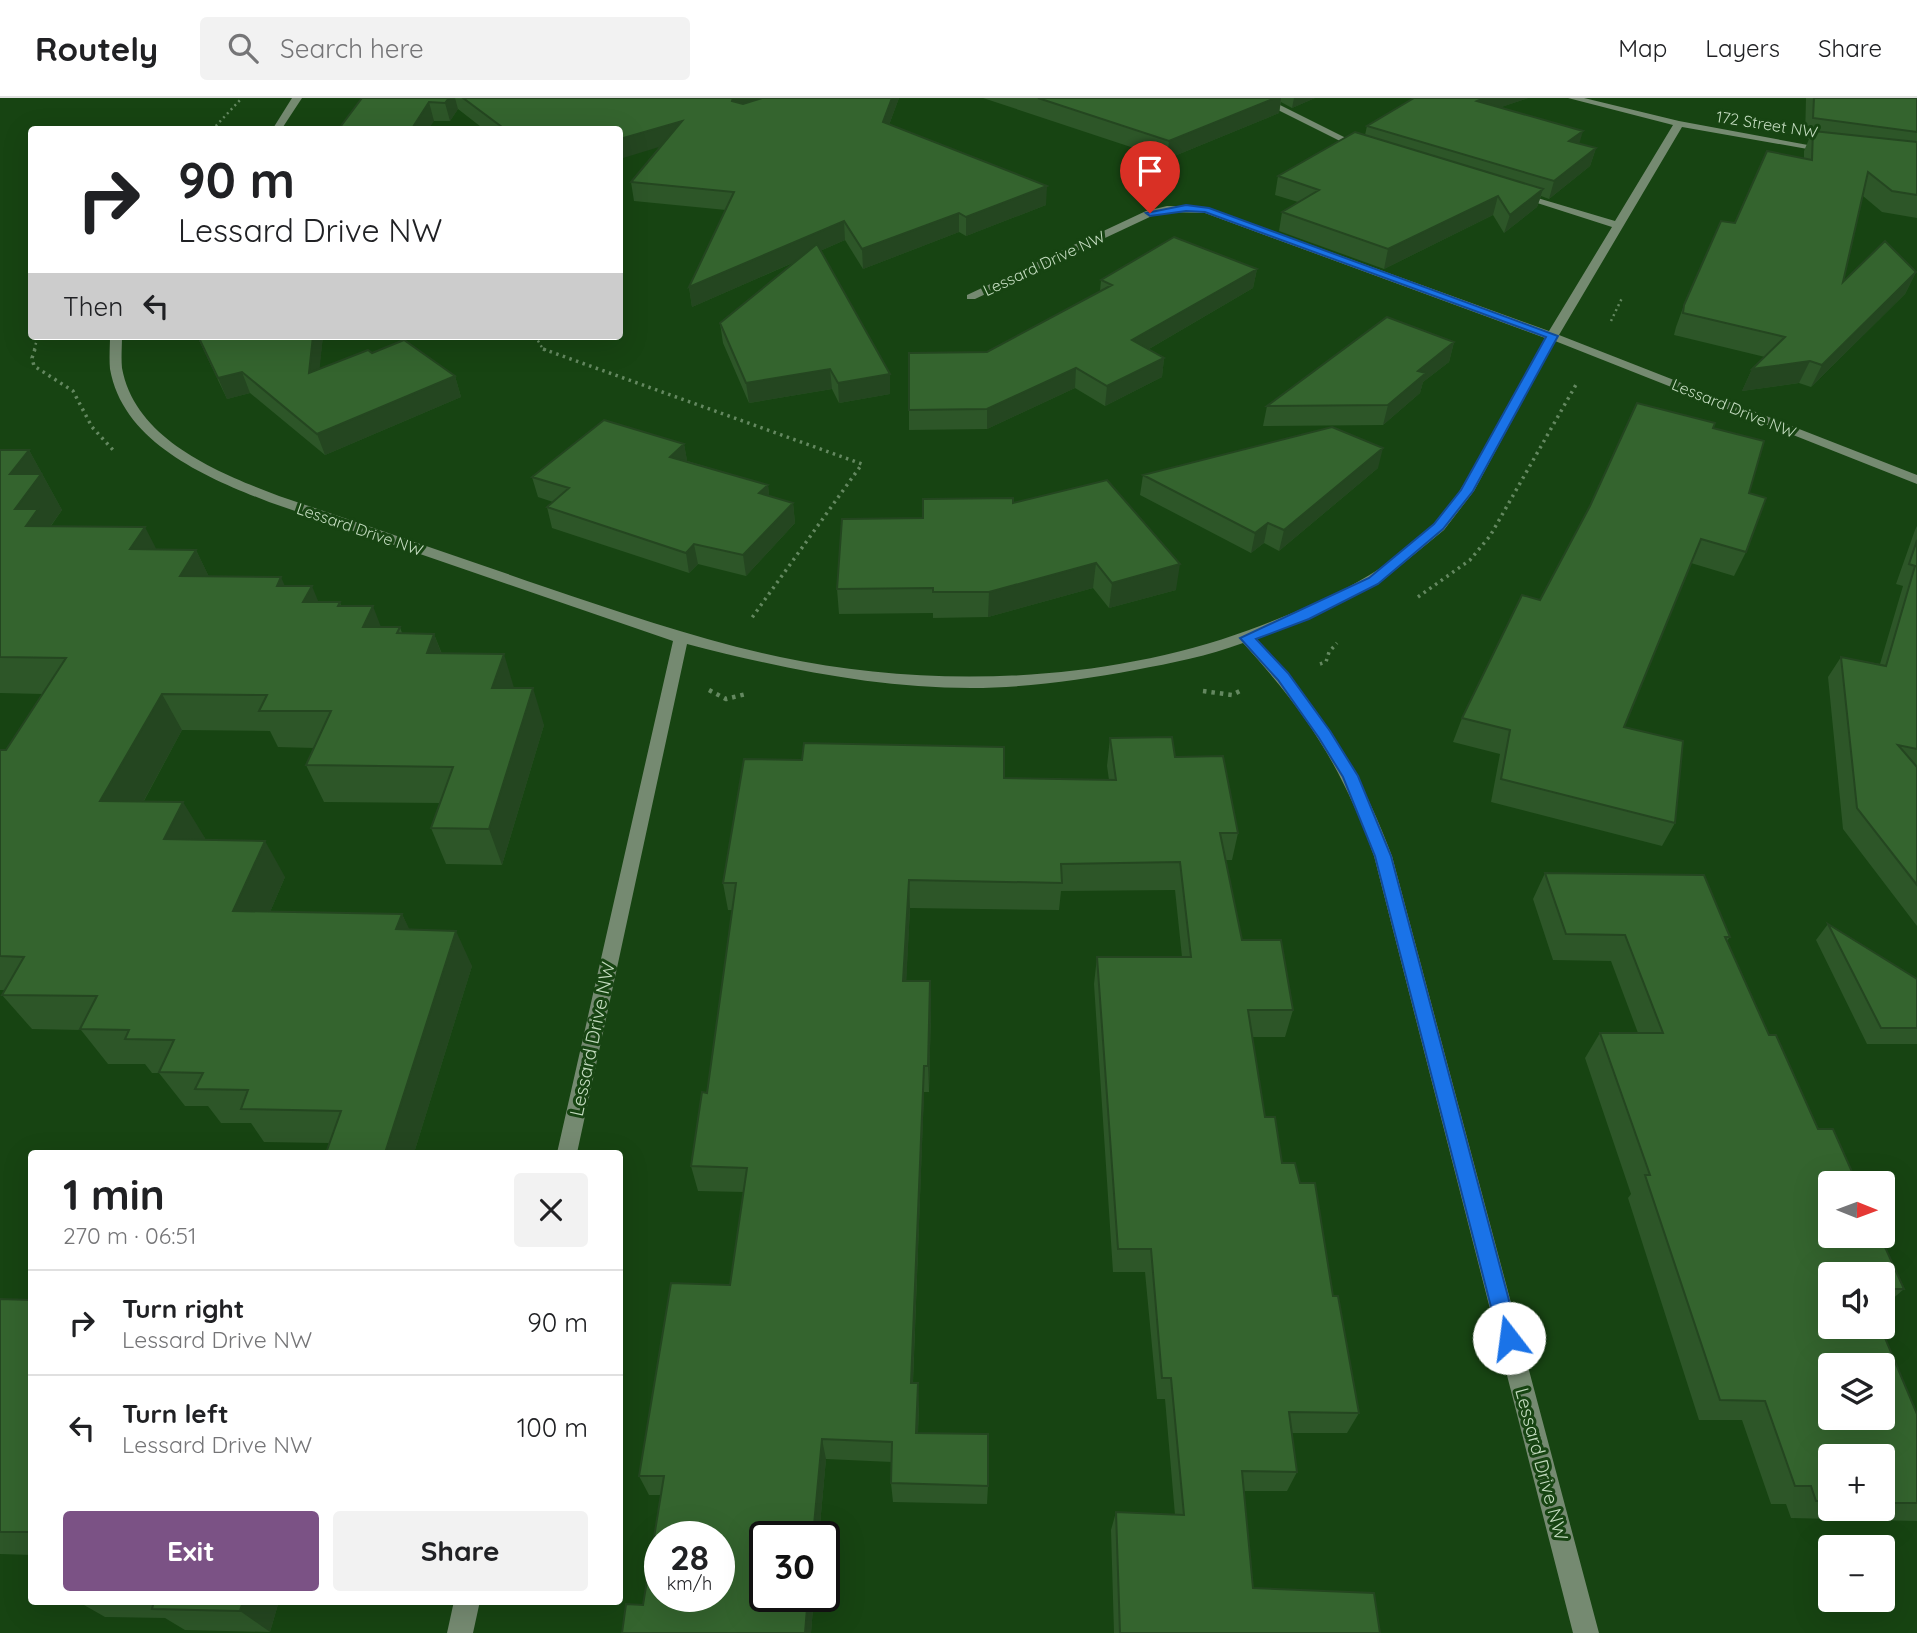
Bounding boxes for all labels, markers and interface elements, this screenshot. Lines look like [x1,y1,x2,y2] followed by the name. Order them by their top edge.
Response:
[200,17,690,80] search box
[35,28,158,69] text: Routely
[224,29,262,67] icon: search
[280,32,424,65] text: Search here
[1618,33,1667,63] text: Map
[1705,33,1780,63] text: Layers
[1818,33,1882,63] text: Share
[1715,106,1819,142] street label: 172 Street NW
[1120,141,1180,213] pin
[178,149,295,210] text: 90 m
[1131,152,1169,190] icon: arrive
[63,154,154,245] icon: right
[178,210,442,250] text: Lessard Drive NW
[980,226,1108,300] street label: Lessard Drive NW
[137,287,175,325] icon: left
[63,290,123,323] text: Then
[1669,374,1799,442] street label: Lessard Drive NW
[294,498,426,560] street label: Lessard Drive NW
[564,960,620,1118] street label: Lessard Drive NW
[63,1168,165,1221] text: 1 min
[1818,1171,1895,1248] north arrow
[1818,1171,1895,1612] map controls
[514,1173,588,1247] button: close
[63,1221,197,1250] text: 270 m · 06:51
[1818,1262,1895,1339] button: sound
[122,1292,244,1325] text: Turn right
[1472,1301,1546,1375] position arrow
[63,1304,101,1342] icon: right
[527,1306,588,1339] text: 90 m
[122,1325,312,1354] text: Lessard Drive NW
[1818,1353,1895,1430] button: layers
[1510,1385,1574,1543] street label: Lessard Drive NW
[122,1397,229,1430] text: Turn left
[63,1409,101,1447] icon: left
[517,1411,588,1444] text: 100 m
[122,1430,312,1459] text: Lessard Drive NW
[1818,1444,1895,1521] button: +
[63,1511,319,1591] button: Exit
[333,1511,588,1591] button: Share
[749,1521,840,1612] speed limit sign: 30
[670,1535,709,1579] text: 28
[1818,1535,1895,1612] button: −
[667,1572,712,1595] text: km/h

